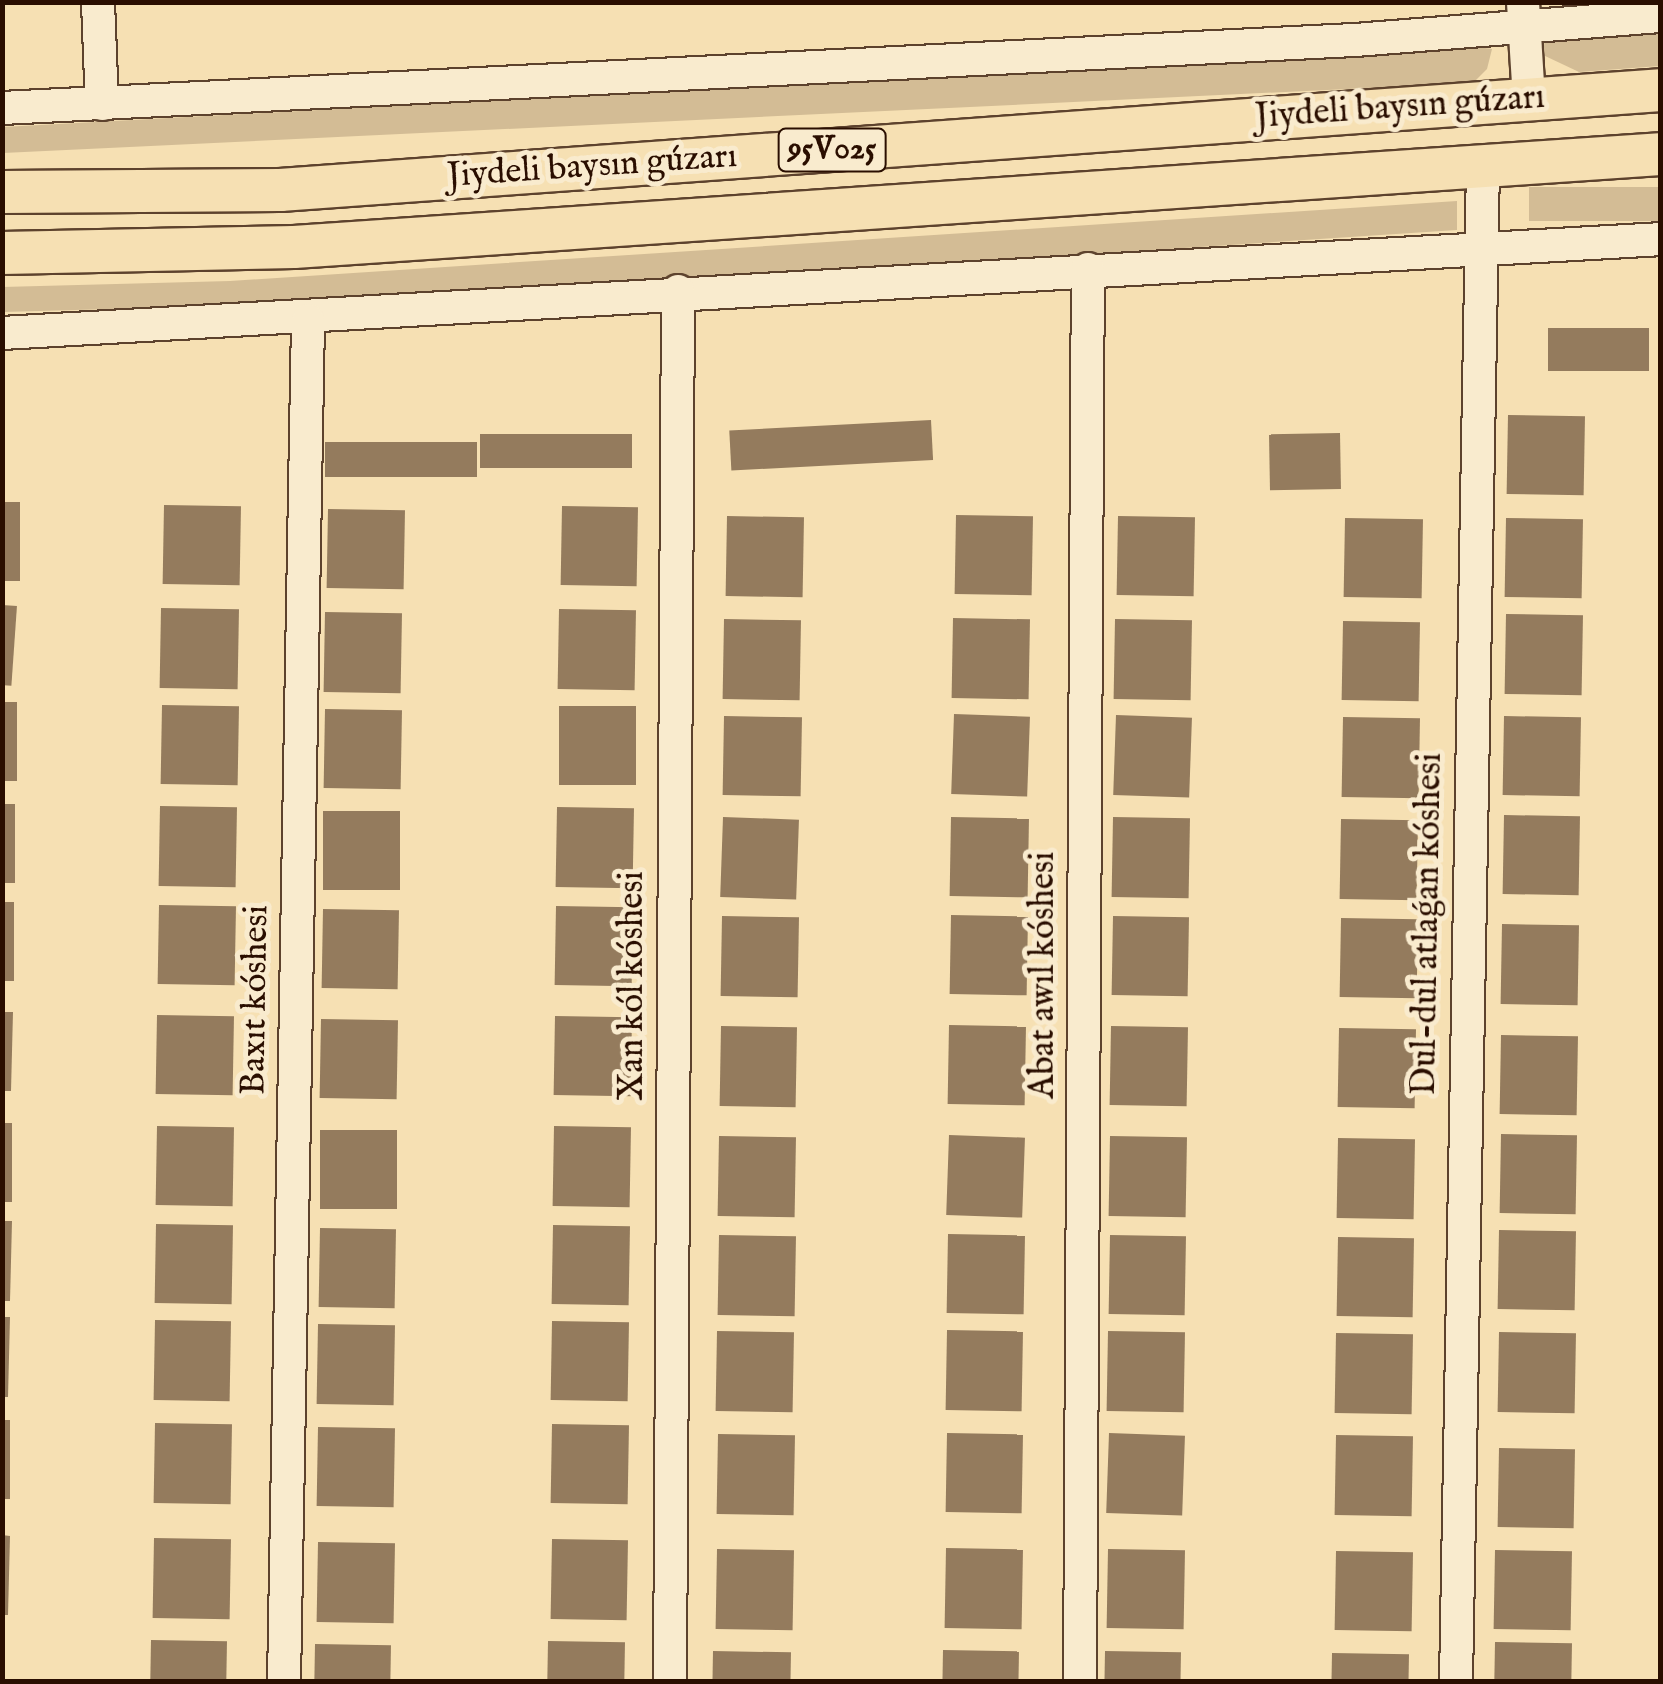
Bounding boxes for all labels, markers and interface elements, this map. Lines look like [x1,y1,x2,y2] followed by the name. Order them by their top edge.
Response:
[1254,77,1546,139] street label: Jiydeli baysın gúzarı
[777,123,887,177] road number: 95V025
[446,136,738,198] street label: Jiydeli baysın gúzarı
[1404,752,1452,1096] street label: Dul-dul atlaǵan kóshesi
[1023,851,1065,1099] street label: Abat awıl kóshesi
[612,871,654,1101] street label: Xan kól kóshesi
[233,905,279,1095] street label: Baxıt kóshesi

